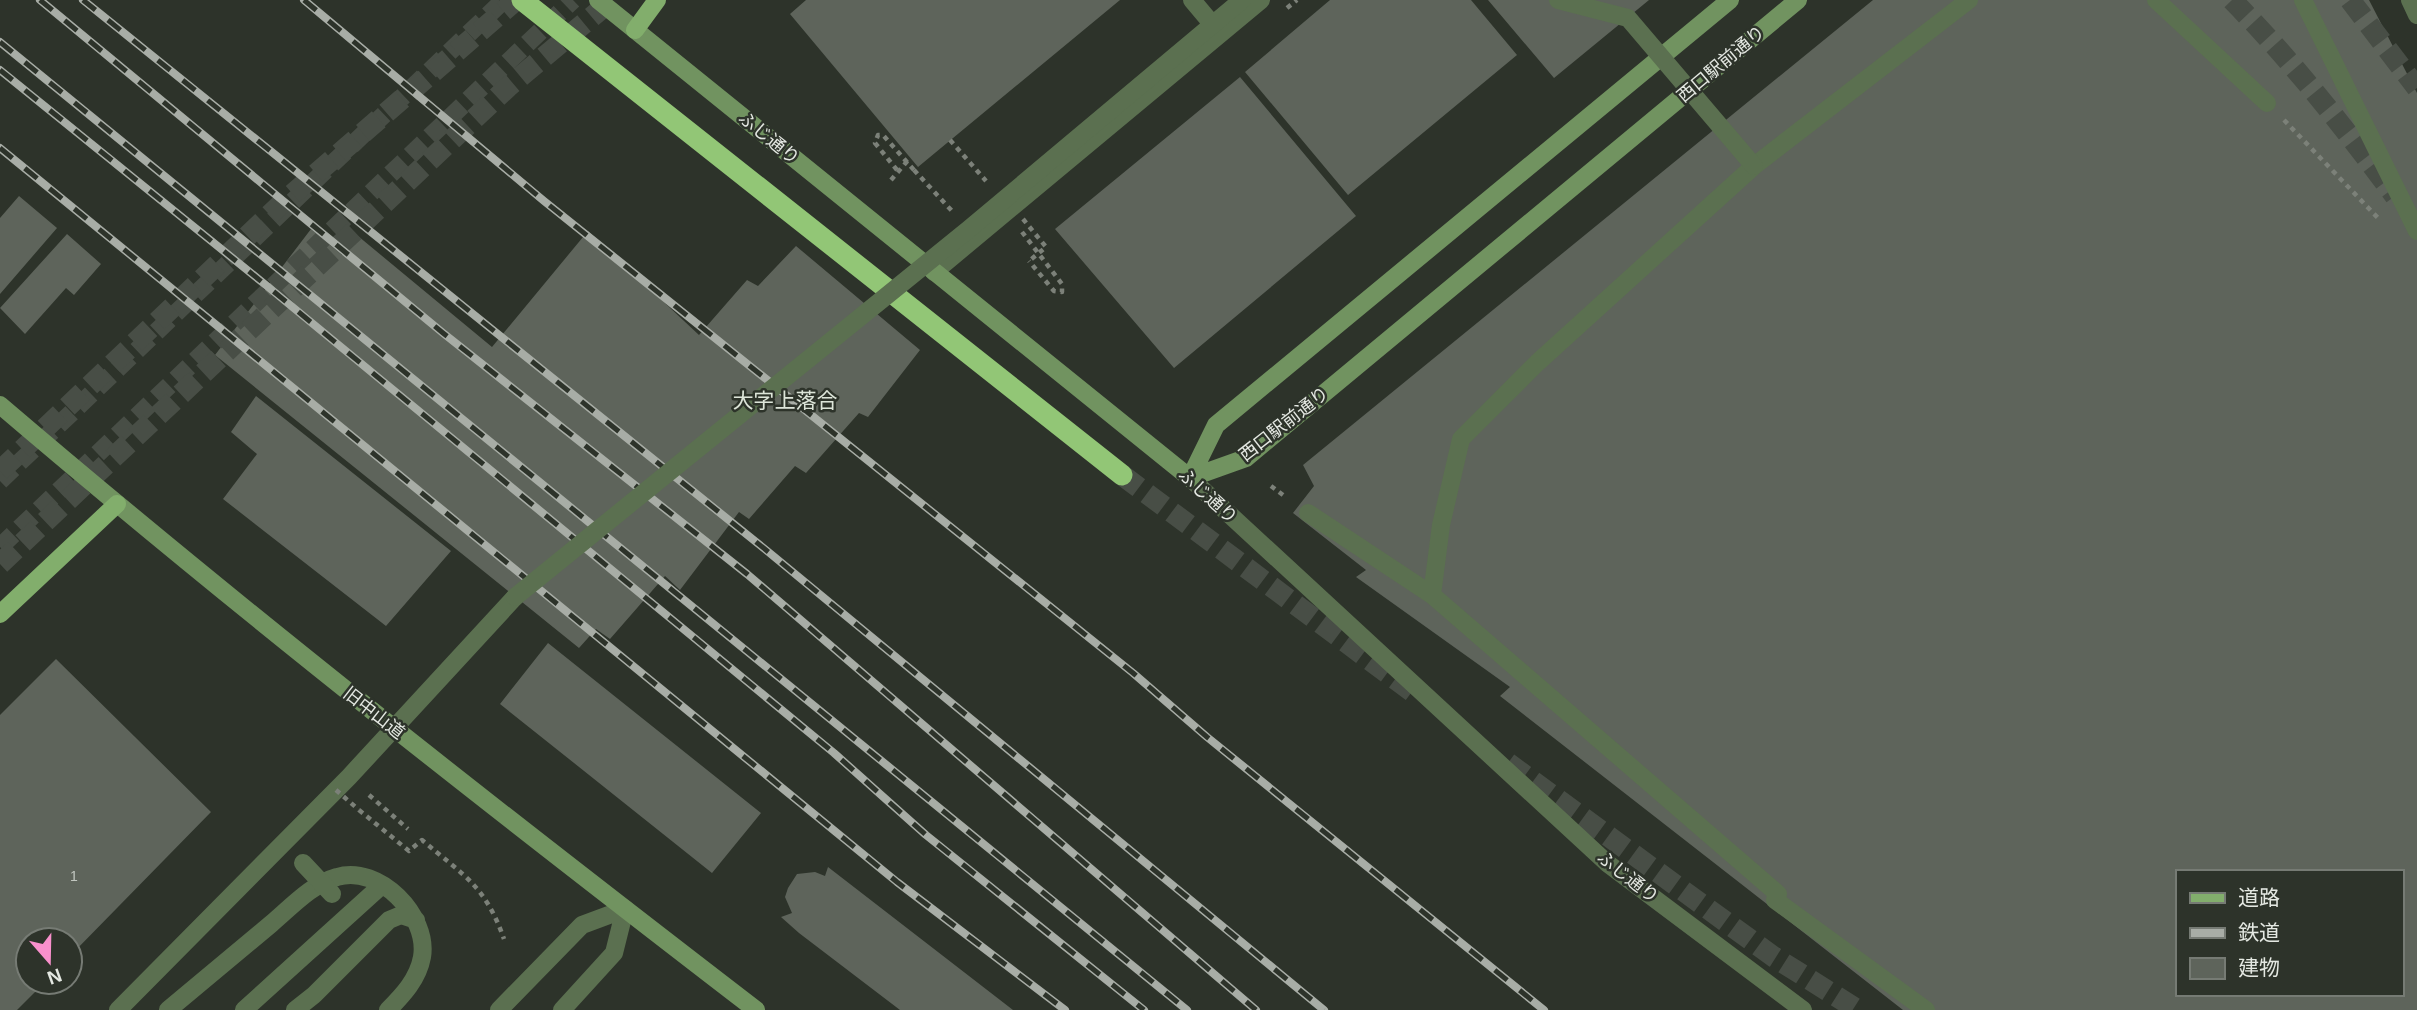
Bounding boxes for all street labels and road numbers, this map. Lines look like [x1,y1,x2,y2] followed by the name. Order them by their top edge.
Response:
[1673,22,1769,106] street label: 西口駅前通り
[735,108,803,168] street label: ふじ通り
[1235,383,1333,465] street label: 西口駅前通り
[1175,464,1241,528] street label: ふじ通り
[339,683,409,743] street label: 旧中山道
[1593,847,1663,907] street label: ふじ通り

